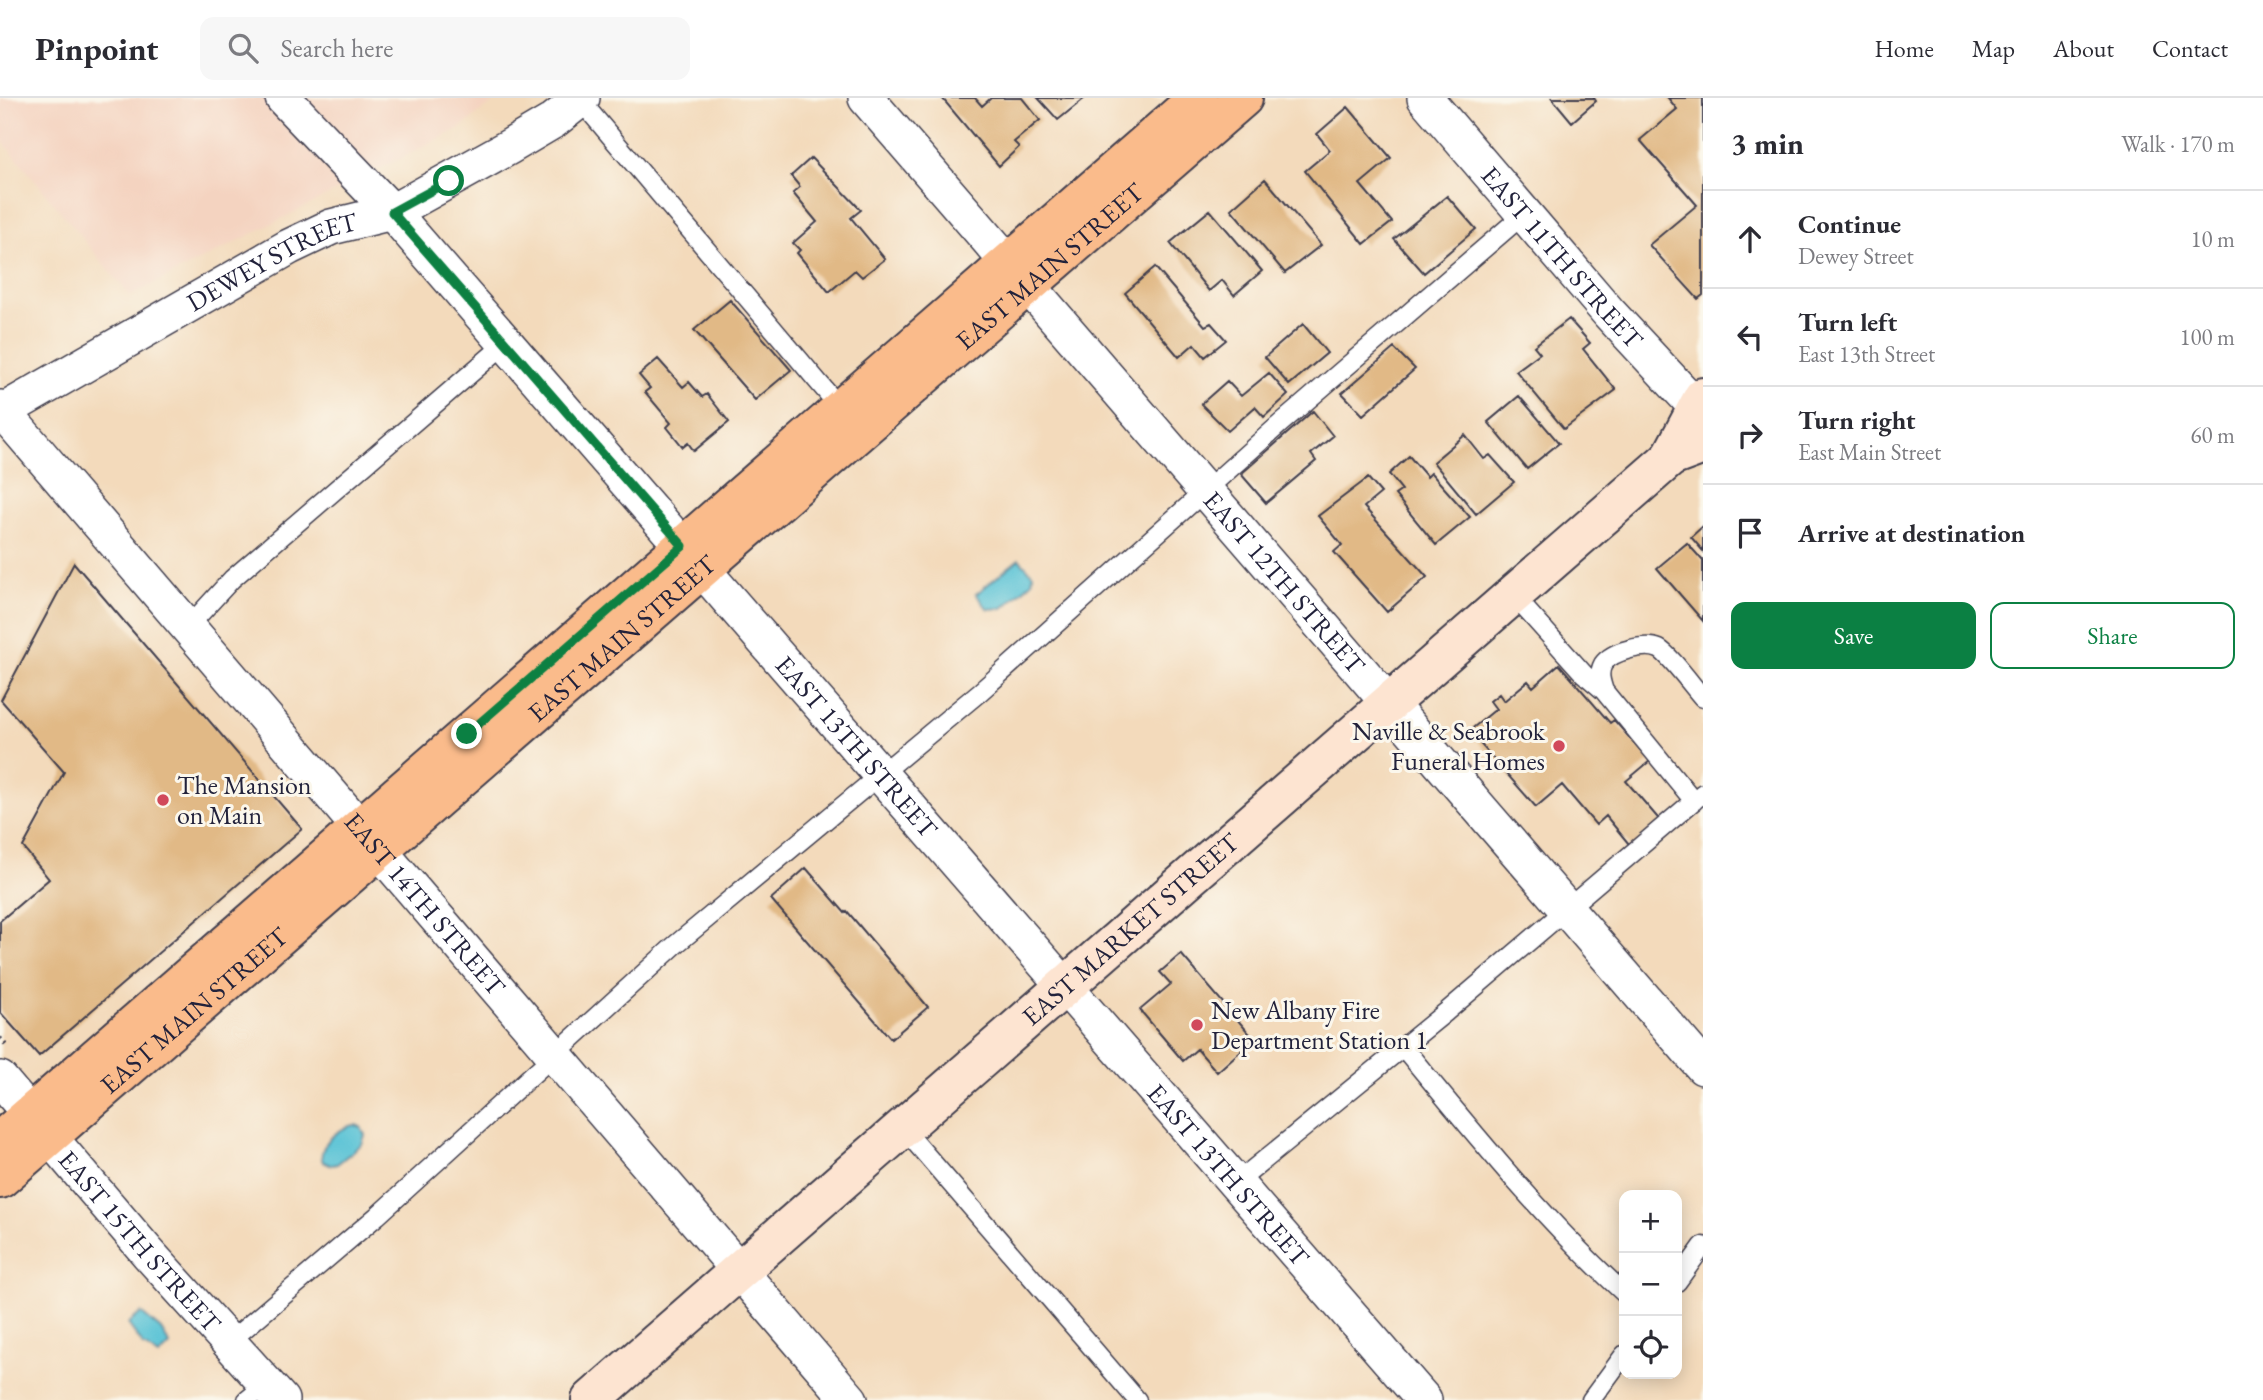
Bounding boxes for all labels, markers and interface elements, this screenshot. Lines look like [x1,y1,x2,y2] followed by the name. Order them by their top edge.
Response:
[200,17,690,80] search box
[35,27,158,70] text: Pinpoint
[224,29,262,67] icon: search
[280,31,393,65] text: Search here
[1874,33,1934,64] text: Home
[1972,33,2015,64] text: Map
[2053,33,2114,64] text: About
[2152,33,2228,64] text: Contact
[1731,124,1804,163] text: 3 min
[2121,129,2235,159] text: Walk · 170 m
[1474,159,1651,356] street label: EAST 11TH STREET
[433,165,464,196] route start
[949,175,1151,357] street label: EAST MAIN STREET
[181,204,361,319] street label: DEWEY STREET
[1798,207,1901,241] text: Continue
[1731,220,1769,258] icon: ahead
[2190,224,2235,254] text: 10 m
[1798,241,1914,271] text: Dewey Street
[1798,305,1897,339] text: Turn left
[1731,318,1769,356] icon: left
[2179,322,2235,352] text: 100 m
[1798,339,1935,369] text: East 13th Street
[1798,403,1916,437] text: Turn right
[1731,416,1769,454] icon: right
[2190,420,2235,450] text: 60 m
[1798,437,1941,467] text: East Main Street
[1196,484,1373,681] street label: EAST 12TH STREET
[1731,514,1769,552] icon: arrive
[1798,516,2025,550] text: Arrive at destination
[521,547,723,729] street label: EAST MAIN STREET
[1731,602,1976,669] button: Save
[1990,602,2235,669] button: Share
[768,648,945,845] street label: EAST 13TH STREET
[1352,714,1546,778] place label: Naville & Seabrook Funeral Homes
[451,718,482,749] route end
[1551,738,1567,754] marker: Naville & Seabrook Funeral Homes
[177,768,312,832] place label: The Mansion on Main
[155,792,171,808] marker: The Mansion on Main
[337,805,513,1003] street label: EAST 14TH STREET
[1015,825,1246,1033] street label: EAST MARKET STREET
[93,919,295,1101] street label: EAST MAIN STREET
[1211,993,1428,1057] place label: New Albany Fire Department Station 1
[1189,1017,1205,1033] marker: New Albany Fire Department Station 1
[1140,1076,1317,1273] street label: EAST 13TH STREET
[51,1143,229,1340] street label: EAST 15TH STREET
[1619,1190,1682,1379] map controls
[1619,1190,1682,1253] button: +
[1619,1253,1682,1316] button: −
[1619,1316,1682,1379] button: locate

